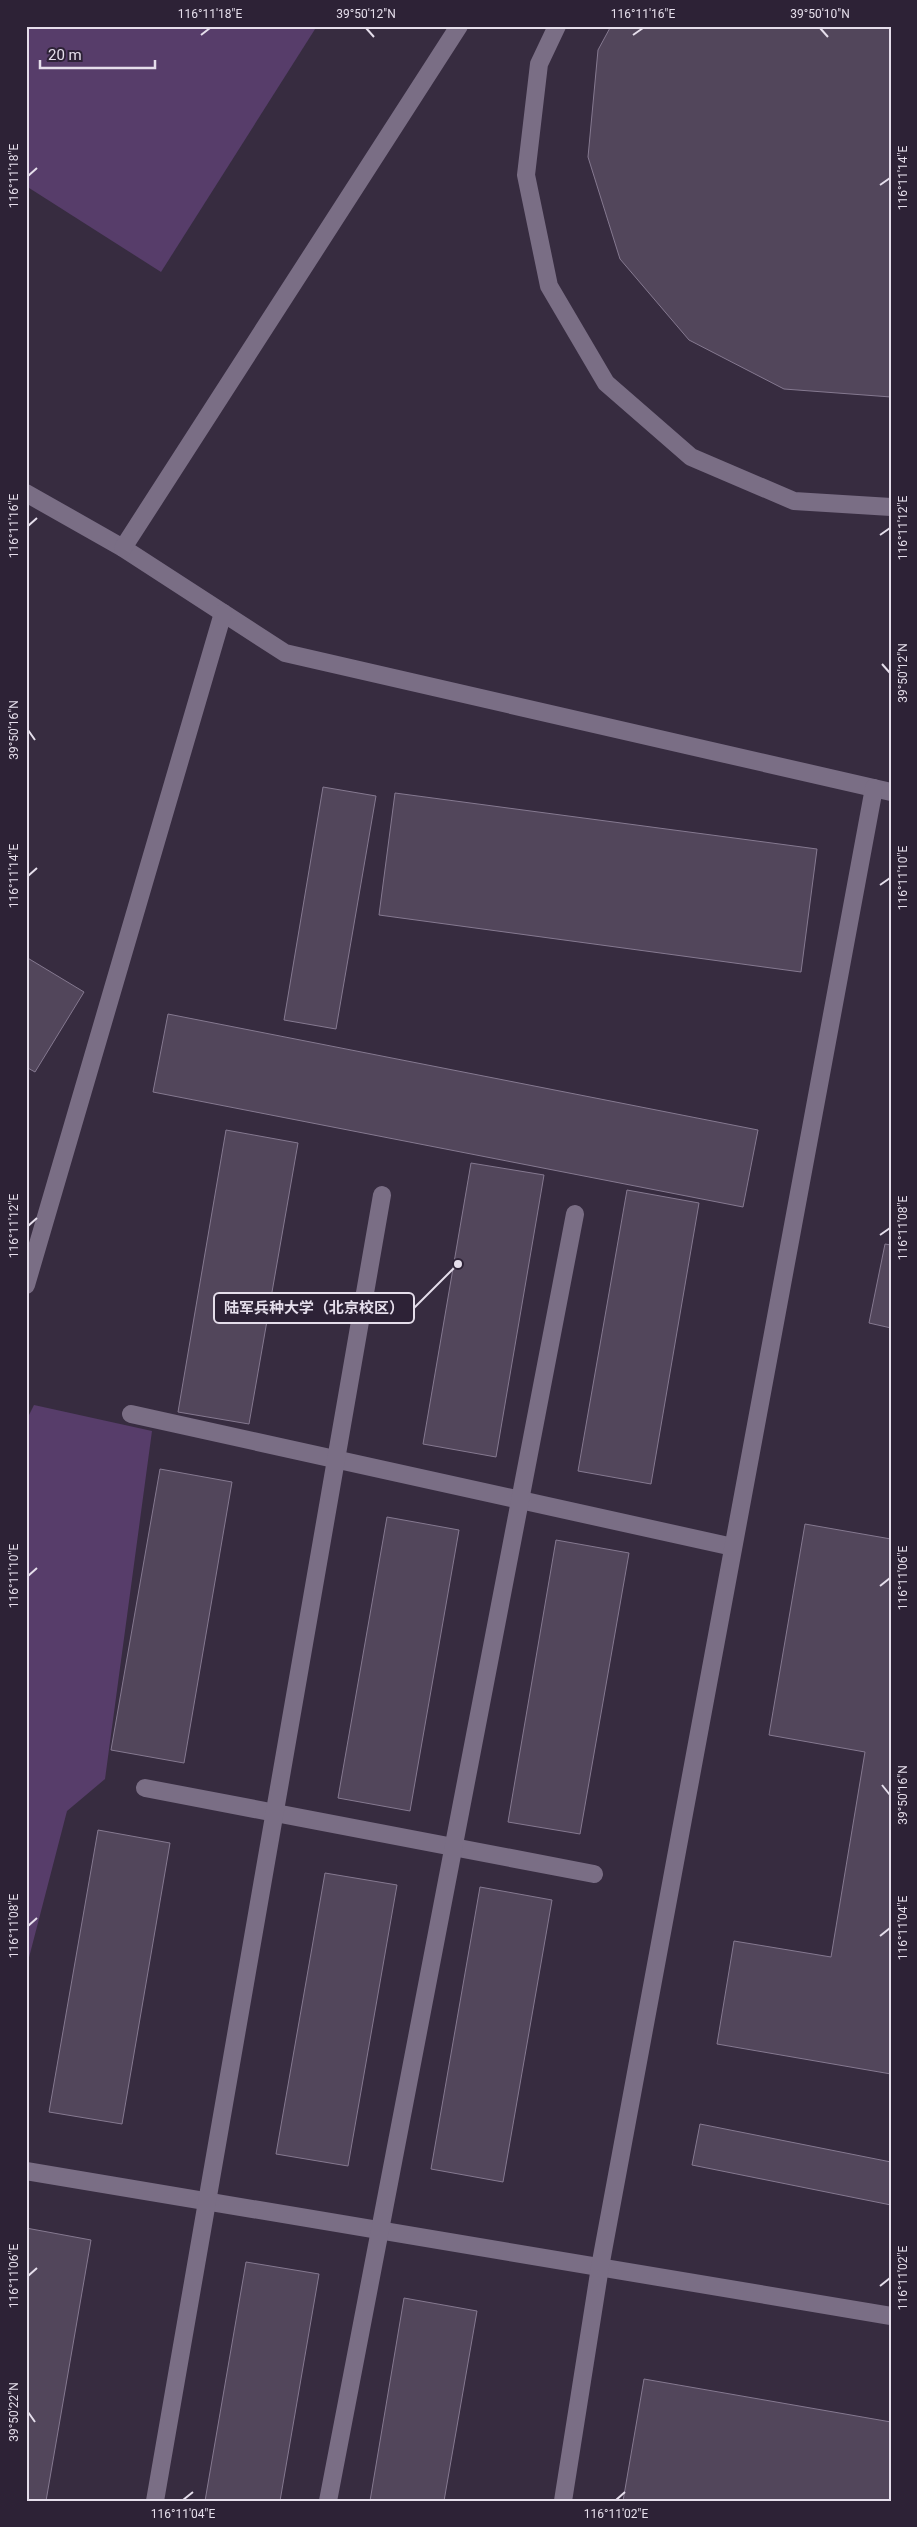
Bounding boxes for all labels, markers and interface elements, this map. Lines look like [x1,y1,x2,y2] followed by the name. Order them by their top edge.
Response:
[178,7,242,21] text: 116°11'18"E
[336,7,396,21] text: 39°50'12"N
[611,7,675,21] text: 116°11'16"E
[790,7,850,21] text: 39°50'10"N
[40,38,155,70] scale bar
[48,46,82,64] text: 20 m
[7,144,21,208] text: 116°11'18"E
[896,146,910,210] text: 116°11'14"E
[7,494,21,558] text: 116°11'16"E
[896,496,910,560] text: 116°11'12"E
[896,643,910,703] text: 39°50'12"N
[7,700,21,760] text: 39°50'16"N
[7,844,21,908] text: 116°11'14"E
[896,846,910,910] text: 116°11'10"E
[7,1194,21,1258] text: 116°11'12"E
[896,1196,910,1260] text: 116°11'08"E
[214,1293,414,1323] callout: 陆军兵种大学（北京校区）
[224,1299,404,1317] text: 陆军兵种大学（北京校区）
[7,1544,21,1608] text: 116°11'10"E
[896,1546,910,1610] text: 116°11'06"E
[896,1765,910,1825] text: 39°50'16"N
[7,1894,21,1958] text: 116°11'08"E
[896,1896,910,1960] text: 116°11'04"E
[7,2244,21,2308] text: 116°11'06"E
[896,2246,910,2310] text: 116°11'02"E
[7,2382,21,2442] text: 39°50'22"N
[151,2507,215,2521] text: 116°11'04"E
[584,2507,648,2521] text: 116°11'02"E

